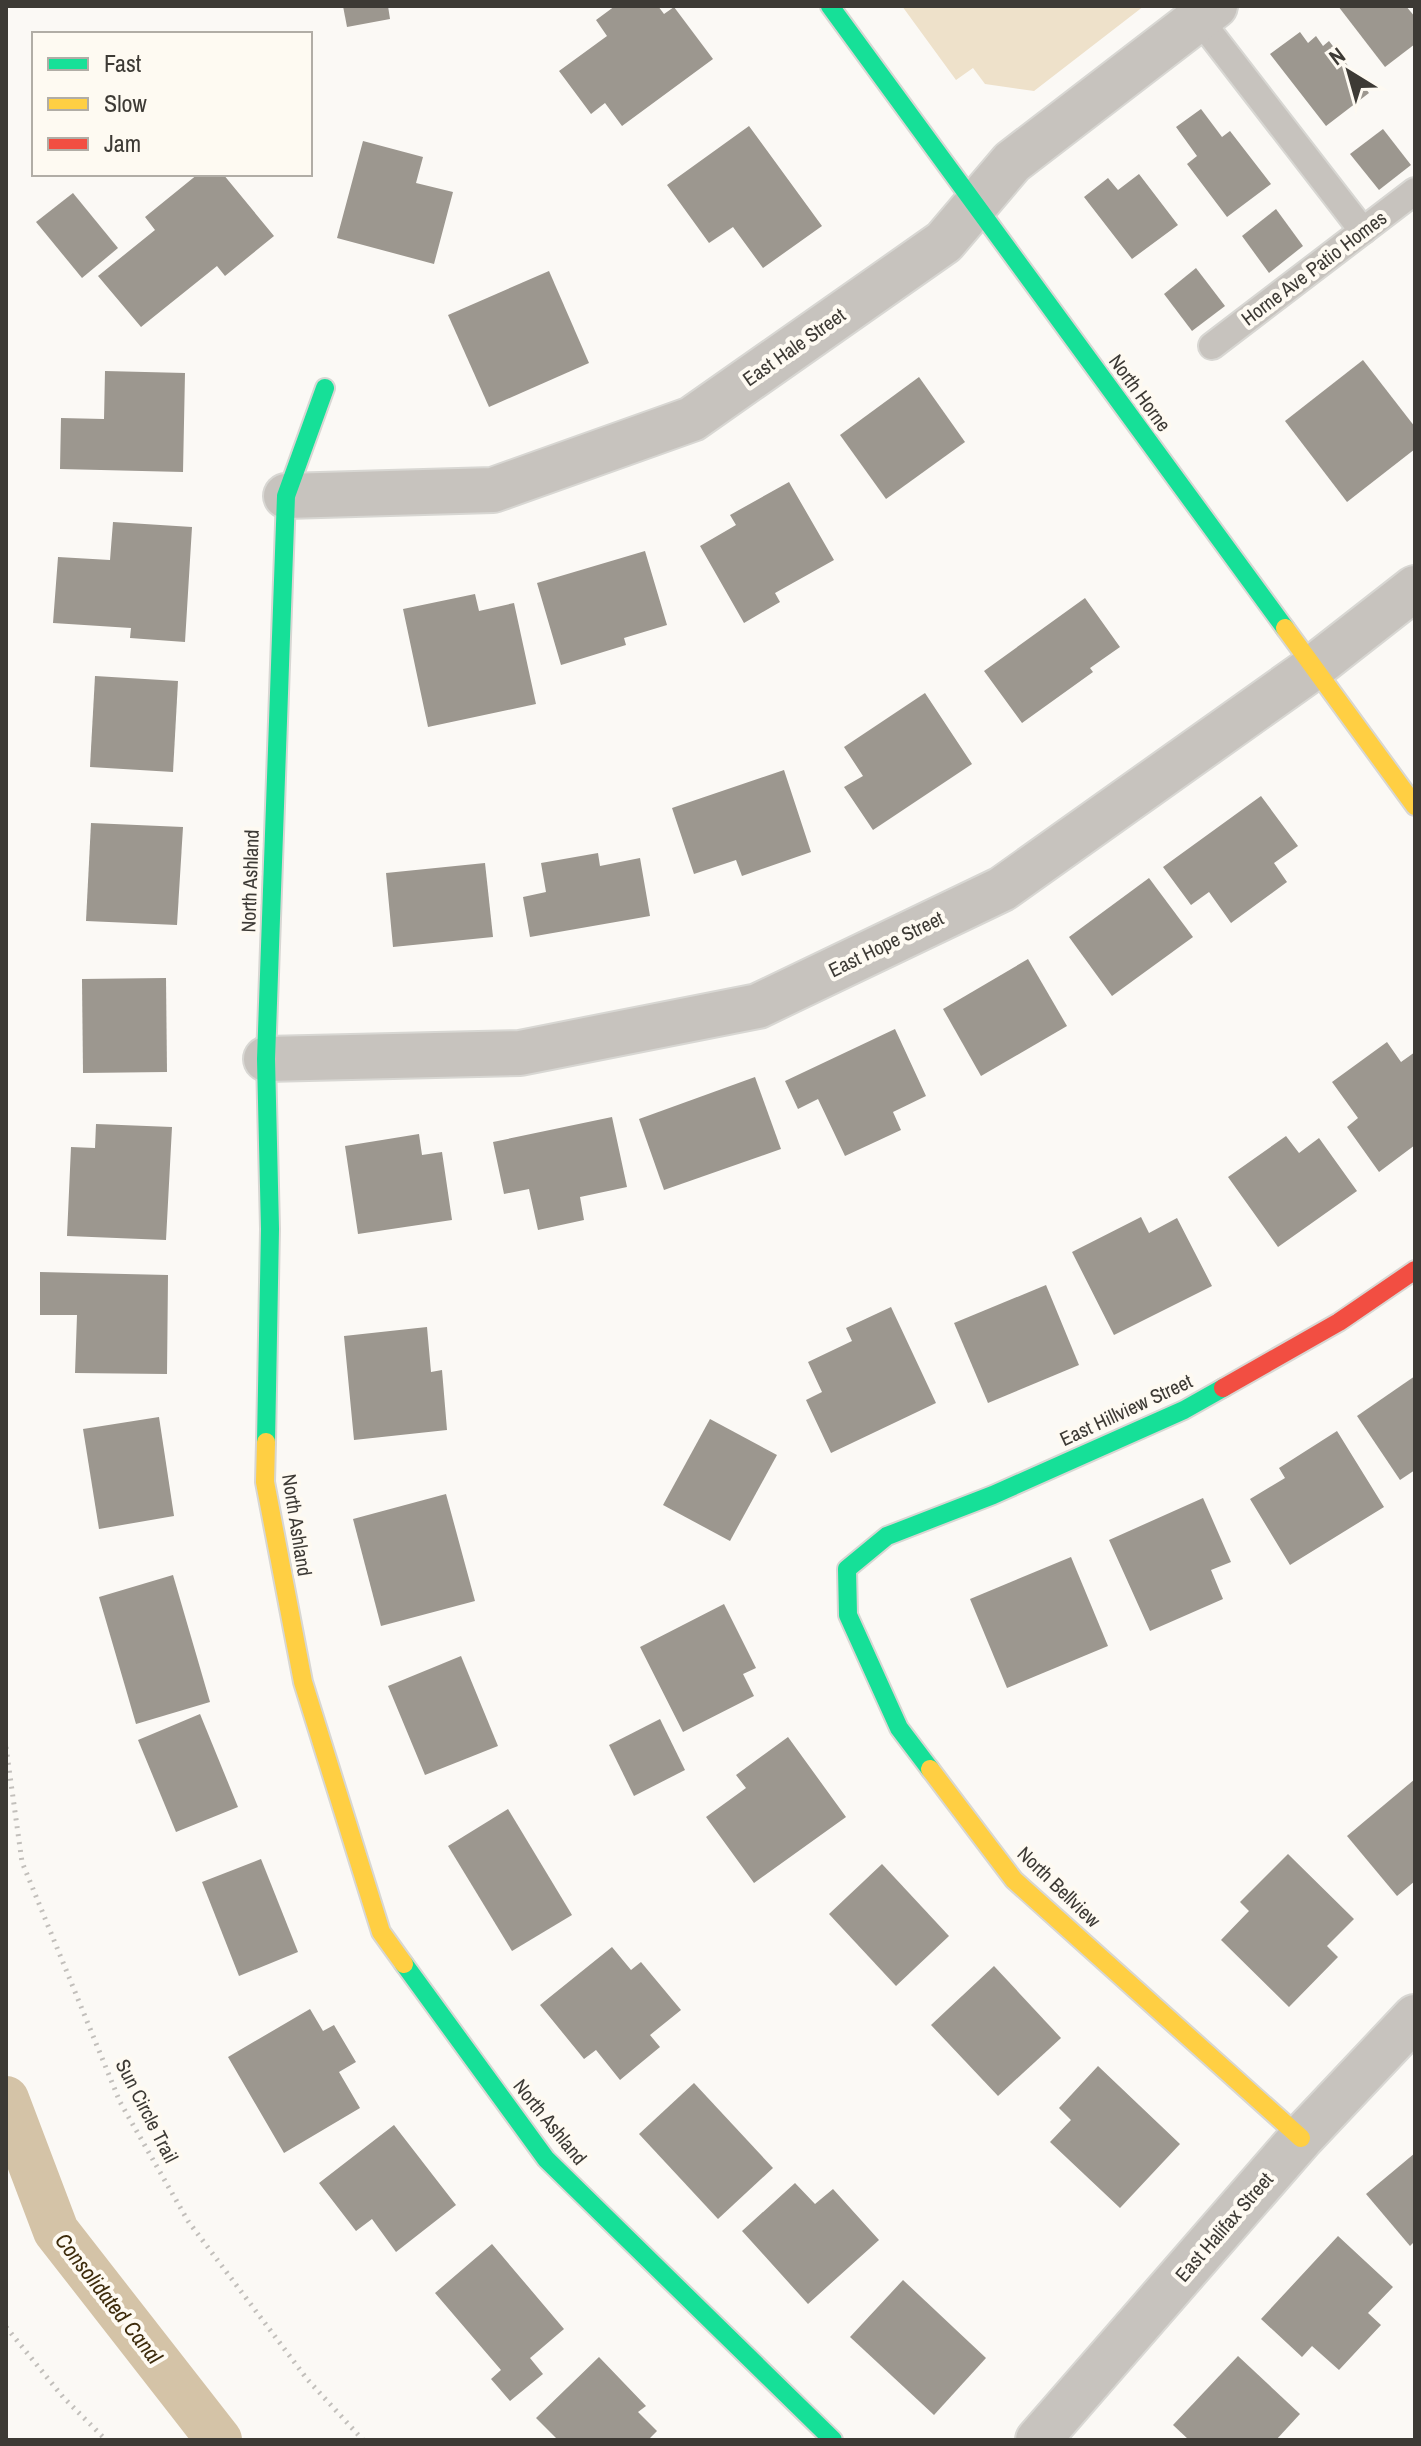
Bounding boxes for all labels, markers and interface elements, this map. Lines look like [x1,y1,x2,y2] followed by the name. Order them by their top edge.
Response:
[32,32,312,176] legend
[1309,32,1389,112] north arrow
[1323,40,1351,72] text: N
[104,47,142,79] text: Fast
[104,87,147,119] text: Slow
[104,127,141,159] text: Jam
[1235,204,1392,331] street label: Horne Ave Patio Homes
[737,301,851,392] street label: East Hale Street
[1103,349,1178,437] street label: North Horne
[234,829,265,933] street label: North Ashland
[824,904,948,983] street label: East Hope Street
[1055,1367,1197,1452] street label: East Hillview Street
[276,1472,319,1578] street label: North Ashland
[1012,1840,1107,1933] street label: North Bellview
[110,2054,185,2167] street label: Sun Circle Trail
[507,2073,593,2170] street label: North Ashland
[1169,2166,1279,2287] street label: East Halifax Street
[48,2226,170,2370] water label: Consolidated Canal

